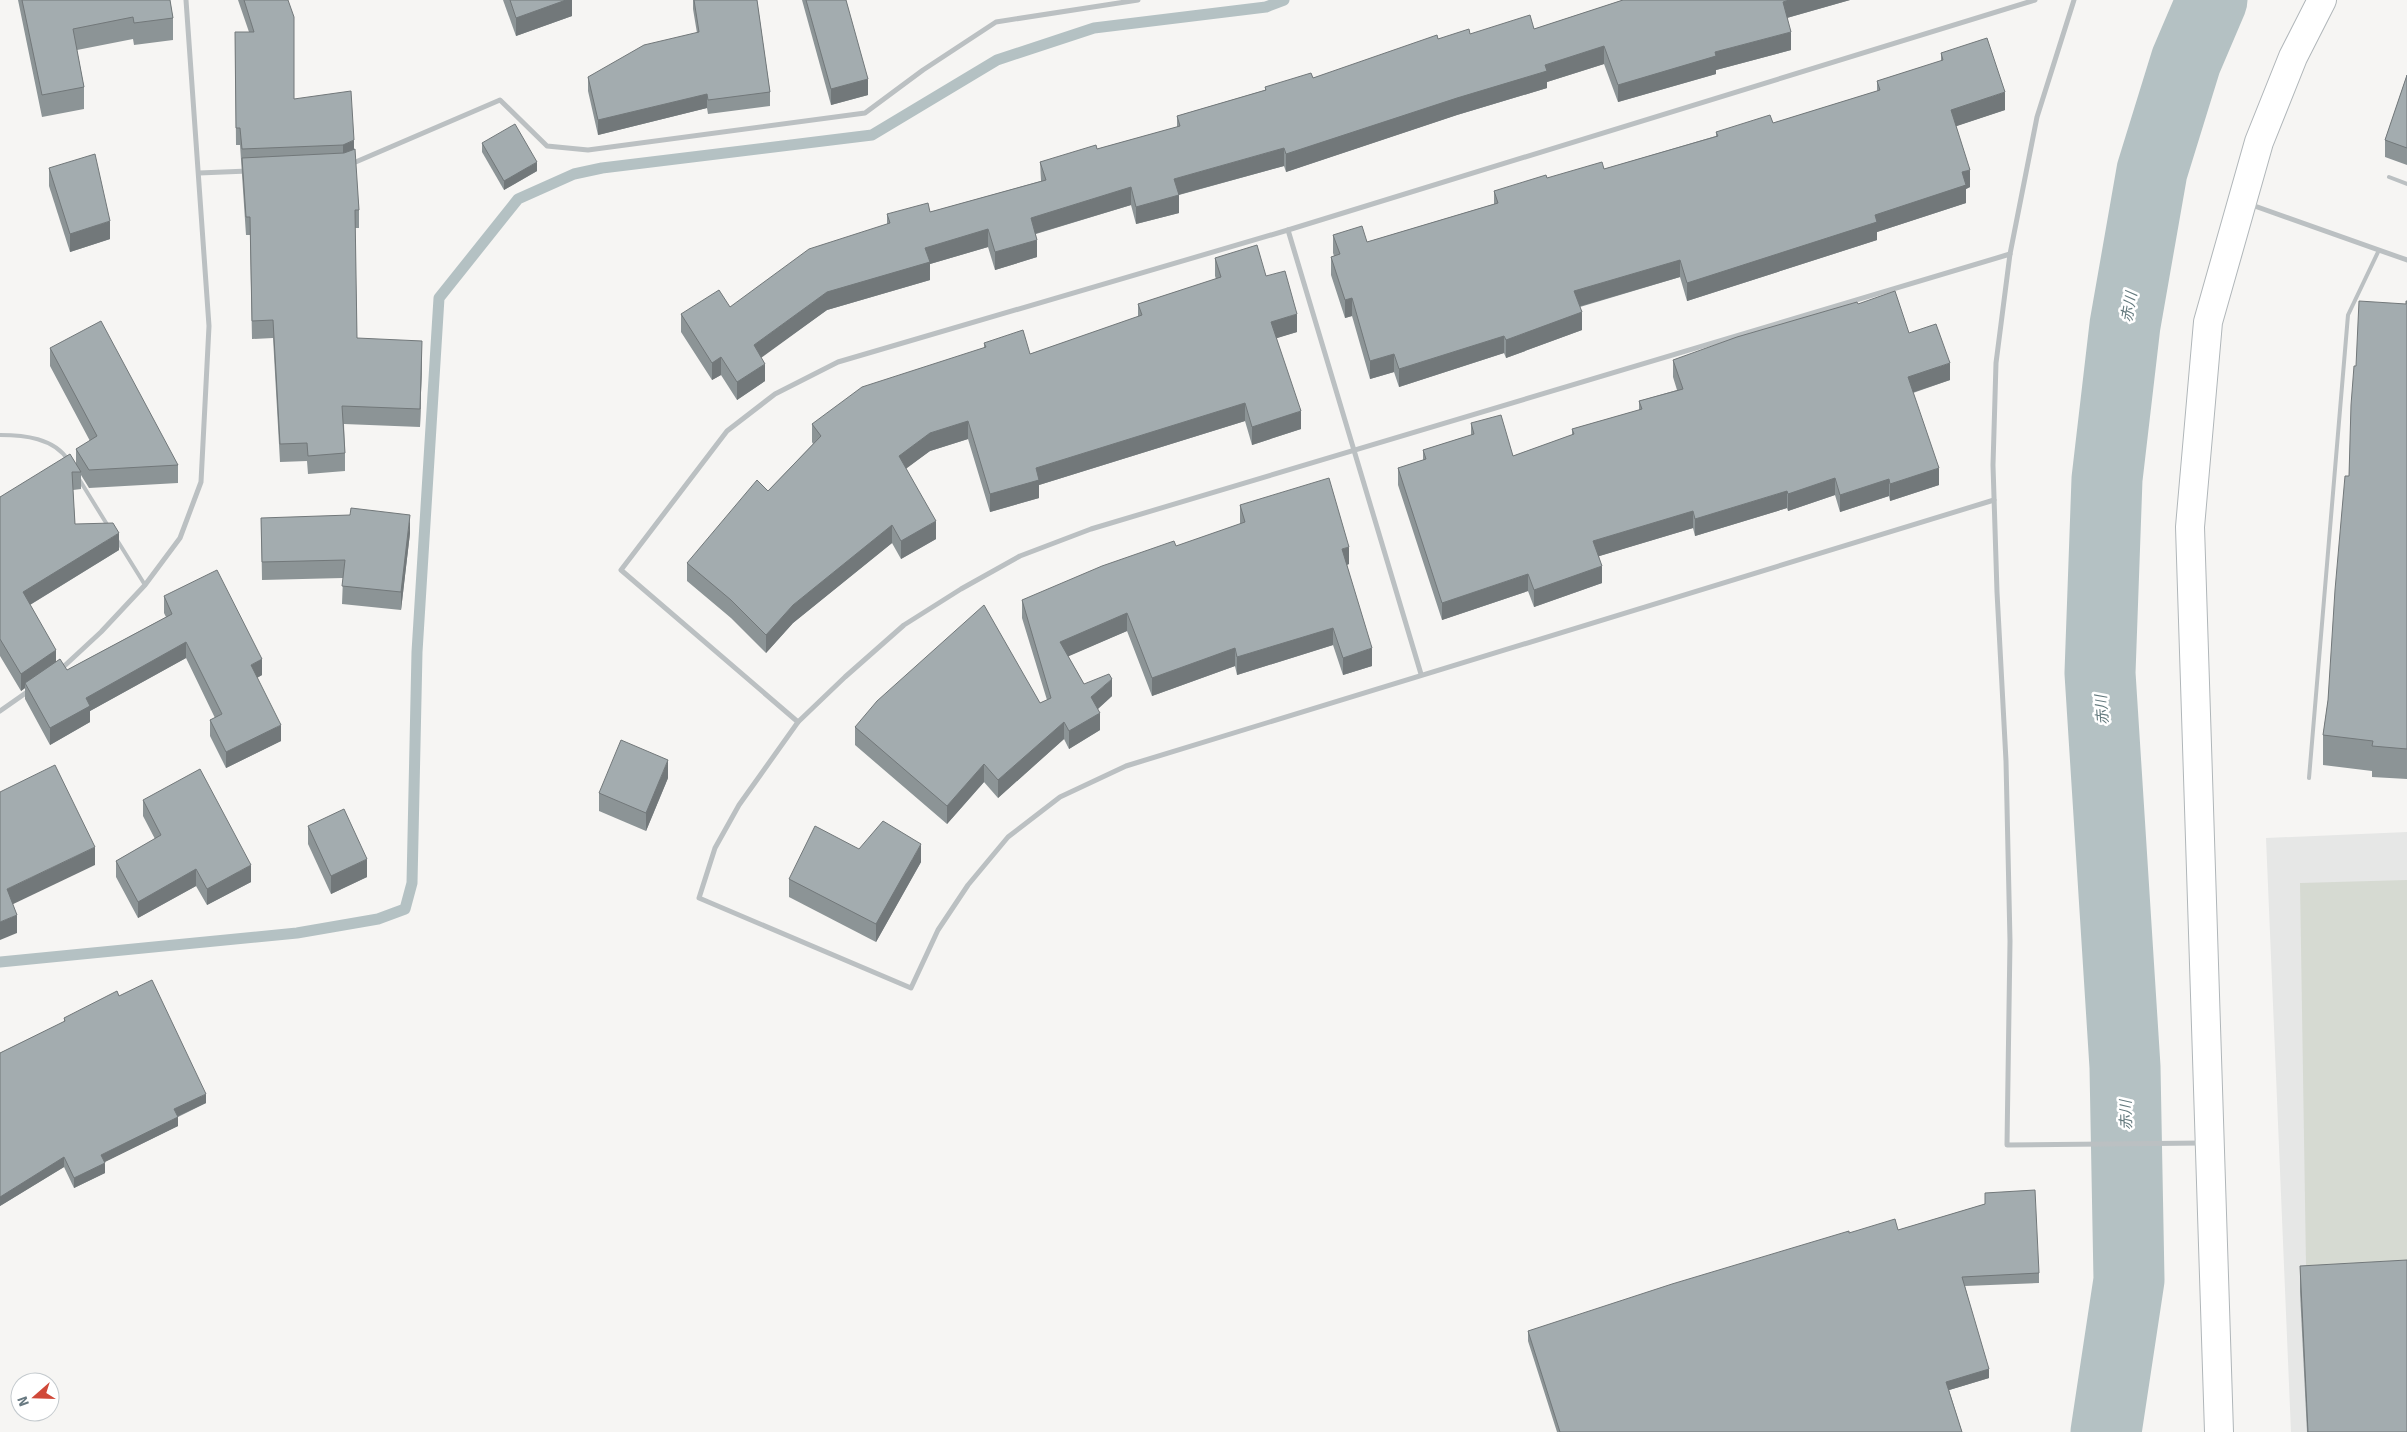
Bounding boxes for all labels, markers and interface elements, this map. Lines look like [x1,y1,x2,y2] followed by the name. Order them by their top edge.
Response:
[2118,289,2141,323] water label: 赤川
[2092,692,2112,726] water label: 赤川
[2117,1098,2135,1130] water label: 赤川
[10,1372,60,1422] north arrow
[14,1394,33,1409] text: N

